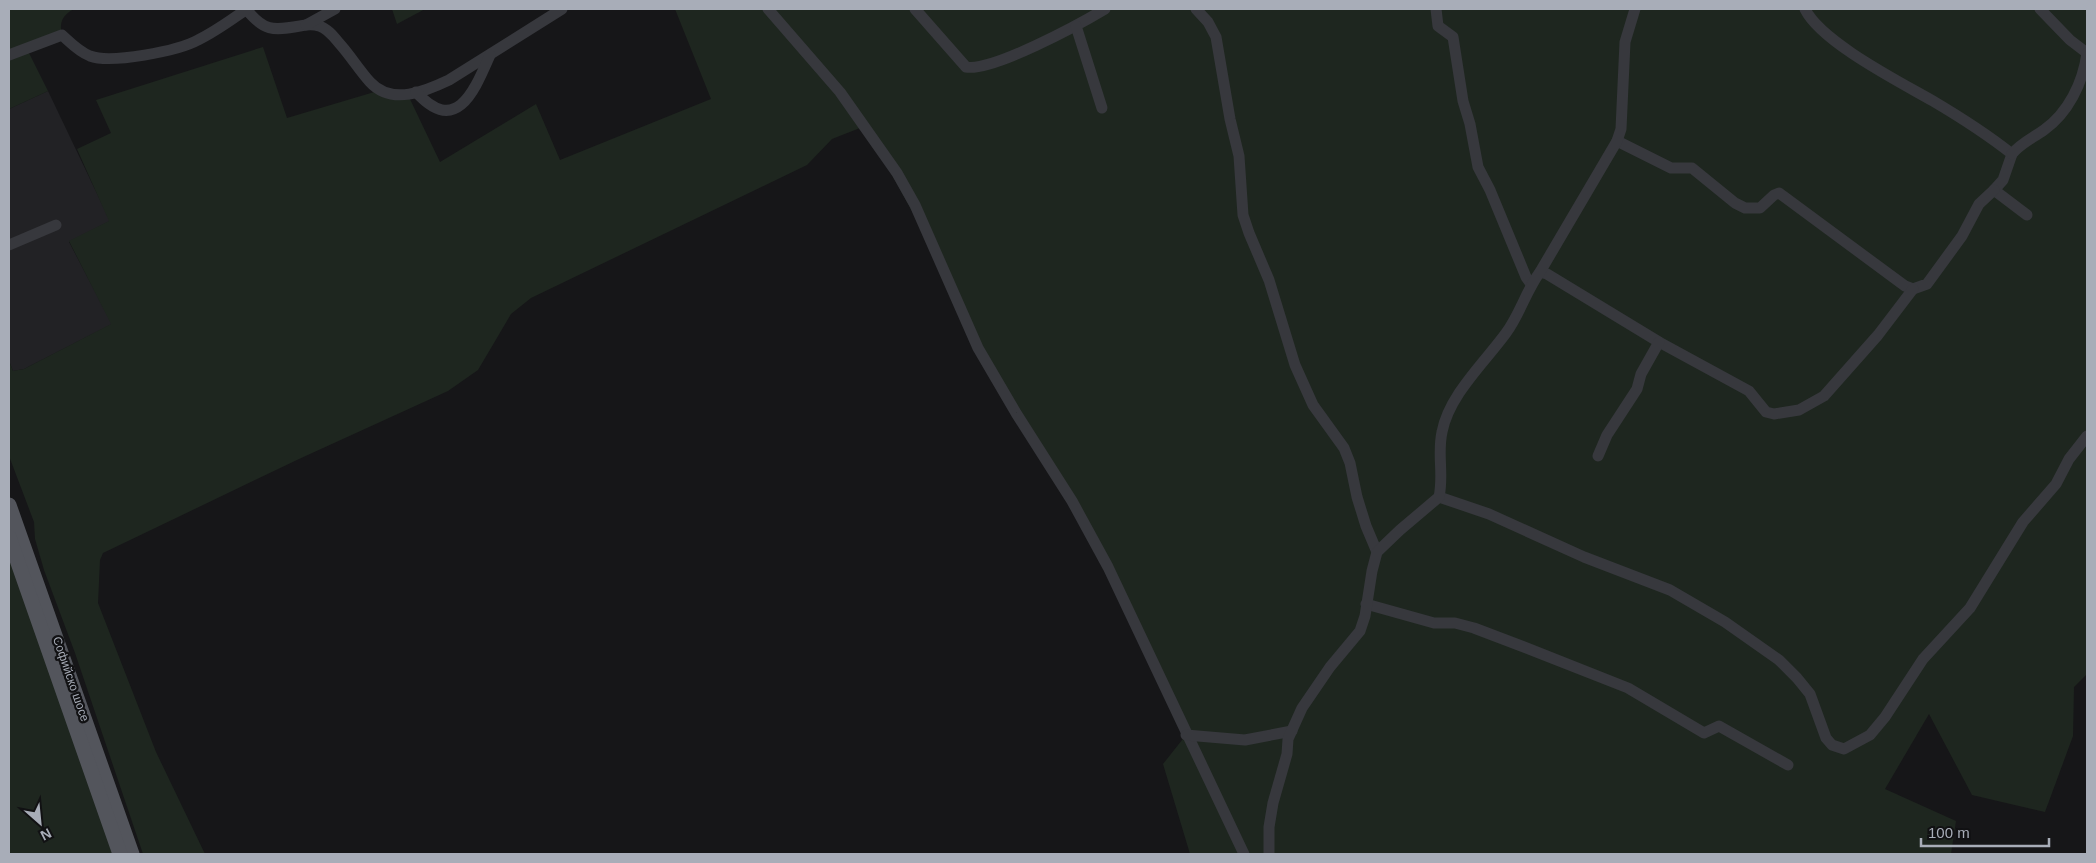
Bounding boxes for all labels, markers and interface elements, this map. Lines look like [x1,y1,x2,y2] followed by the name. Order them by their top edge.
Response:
[50,635,92,724] street label: Софийско шосе
[15,798,65,848] north arrow
[1921,816,2048,848] scale bar
[1928,824,1970,841] text: 100 m
[38,825,54,844] text: N

